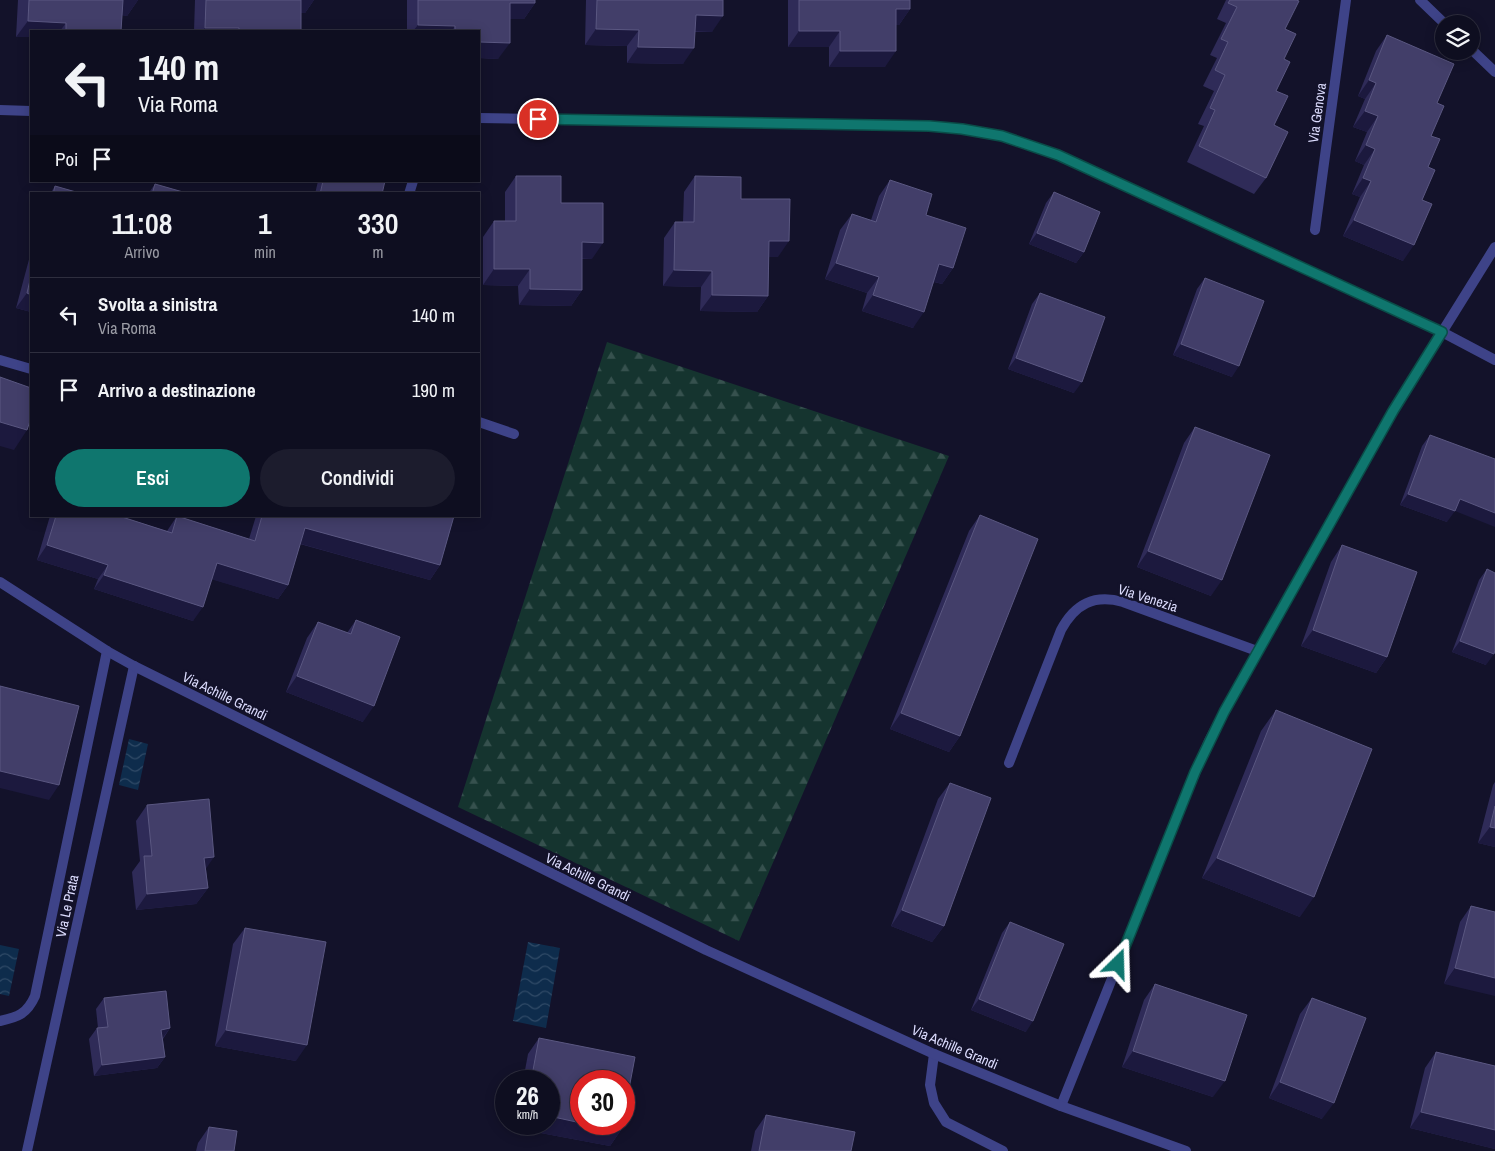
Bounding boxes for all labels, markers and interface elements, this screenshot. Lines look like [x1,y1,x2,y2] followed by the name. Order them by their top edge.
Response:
[1435,15,1480,60] map controls
[1435,15,1480,60] button: layers
[138,44,219,91] text: 140 m
[55,50,120,115] icon: left
[1304,81,1330,144] street label: Via Genova
[138,89,218,119] text: Via Roma
[517,98,559,140] pin
[524,105,552,133] icon: arrive
[88,145,116,173] icon: arrive
[55,146,78,172] text: Poi
[112,203,172,243] text: 11:08
[258,203,272,243] text: 1
[357,203,398,243] text: 330
[125,241,160,263] text: Arrivo
[254,241,276,263] text: min
[372,241,383,263] text: m
[98,291,218,317] text: Svolta a sinistra
[55,301,83,329] icon: left
[412,302,455,328] text: 140 m
[98,317,156,339] text: Via Roma
[55,376,83,404] icon: arrive
[98,377,256,403] text: Arrivo a destinazione
[412,377,455,403] text: 190 m
[55,449,250,507] button: Esci
[260,449,455,507] button: Condividi
[1116,580,1181,616] street label: Via Venezia
[180,668,270,724] street label: Via Achille Grandi
[543,849,633,905] street label: Via Achille Grandi
[52,872,83,939] street label: Via Le Prata
[1091,937,1143,989] position arrow
[909,1021,1001,1073] street label: Via Achille Grandi
[570,1070,635,1135] speed limit sign: 30
[516,1079,539,1113] text: 26
[517,1107,538,1123] text: km/h

